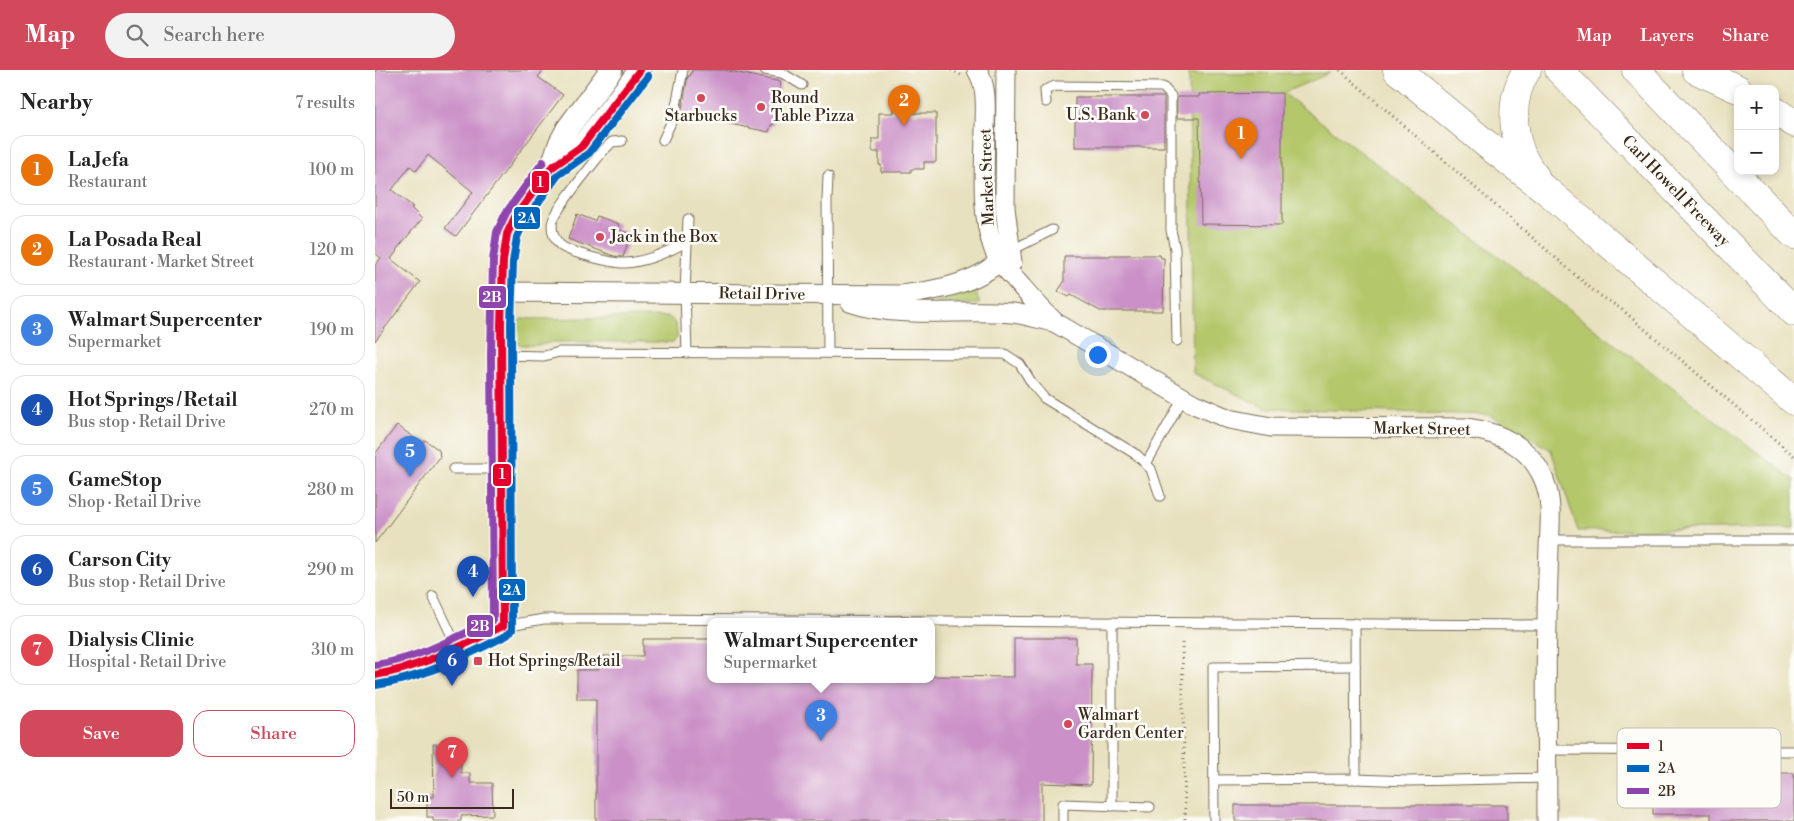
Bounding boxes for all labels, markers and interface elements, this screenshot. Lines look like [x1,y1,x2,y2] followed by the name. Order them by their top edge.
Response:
[105,13,455,58] search box
[25,20,75,50] text: Map
[123,21,151,49] icon: search
[163,23,265,47] text: Search here
[1577,24,1612,47] text: Map
[1640,24,1694,47] text: Layers
[1722,24,1769,47] text: Share
[888,85,920,126] pin: 2
[1734,85,1779,175] map controls
[1734,85,1779,130] button: +
[771,88,855,126] place label: Round Table Pizza
[20,90,93,116] text: Nearby
[695,92,707,104] marker: Starbucks
[295,93,355,113] text: 7 results
[755,101,767,113] marker: Round Table Pizza
[1066,105,1137,125] place label: U.S. Bank
[665,106,737,126] place label: Starbucks
[1139,109,1151,121] marker: U.S. Bank
[1225,118,1257,159] pin: 1
[975,128,999,226] street label: Market Street
[1734,130,1779,175] button: −
[1618,131,1734,251] street label: Carl Howell Freeway
[68,148,129,172] text: La Jefa
[33,160,41,180] text: 1
[309,160,354,180] text: 100 m
[531,170,550,194] line badge: 1
[68,172,147,192] text: Restaurant
[537,174,544,192] text: 1
[513,206,541,230] line badge: 2A
[518,210,537,228] text: 2A
[609,227,718,247] place label: Jack in the Box
[68,228,202,252] text: La Posada Real
[594,231,606,243] marker: Jack in the Box
[32,240,42,260] text: 2
[310,240,354,260] text: 120 m
[68,252,254,272] text: Restaurant · Market Street
[718,283,806,305] street label: Retail Drive
[478,285,507,309] line badge: 2B
[482,289,502,307] text: 2B
[68,308,262,332] text: Walmart Supercenter
[32,320,42,340] text: 3
[310,320,354,340] text: 190 m
[68,332,162,352] text: Supermarket
[1085,342,1111,368] your location
[68,388,237,412] text: Hot Springs / Retail
[32,400,42,420] text: 4
[309,400,354,420] text: 270 m
[68,412,226,432] text: Bus stop · Retail Drive
[1373,418,1471,440] street label: Market Street
[394,436,426,477] pin: 5
[492,463,512,487] line badge: 1
[499,466,506,484] text: 1
[68,468,162,492] text: GameStop
[32,480,42,500] text: 5
[307,480,354,500] text: 280 m
[68,492,201,512] text: Shop · Retail Drive
[68,548,171,572] text: Carson City
[457,556,489,597] pin: 4
[32,560,42,580] text: 6
[307,560,354,580] text: 290 m
[68,572,226,592] text: Bus stop · Retail Drive
[498,578,526,602] line badge: 2A
[503,582,522,600] text: 2A
[466,614,494,638] line badge: 2B
[470,618,490,636] text: 2B
[707,618,935,683] popup
[68,628,194,652] text: Dialysis Clinic
[724,629,918,653] text: Walmart Supercenter
[32,640,42,660] text: 7
[311,640,354,660] text: 310 m
[436,645,468,686] pin: 6
[488,651,621,671] place label: Hot Springs/Retail
[68,652,226,672] text: Hospital · Retail Drive
[724,653,818,673] text: Supermarket
[472,655,484,667] marker: Hot Springs/Retail
[805,700,837,741] pin: 3
[1077,705,1184,743] place label: Walmart Garden Center
[20,710,183,757] button: Save
[193,710,355,757] button: Share
[1062,718,1074,730] marker: Walmart Garden Center
[1617,728,1781,808] legend
[436,737,468,778] pin: 7
[1658,738,1664,756] text: 1
[1658,760,1676,778] text: 2A
[1658,783,1676,801] text: 2B
[390,786,514,809] scale bar
[397,789,429,807] text: 50 m

